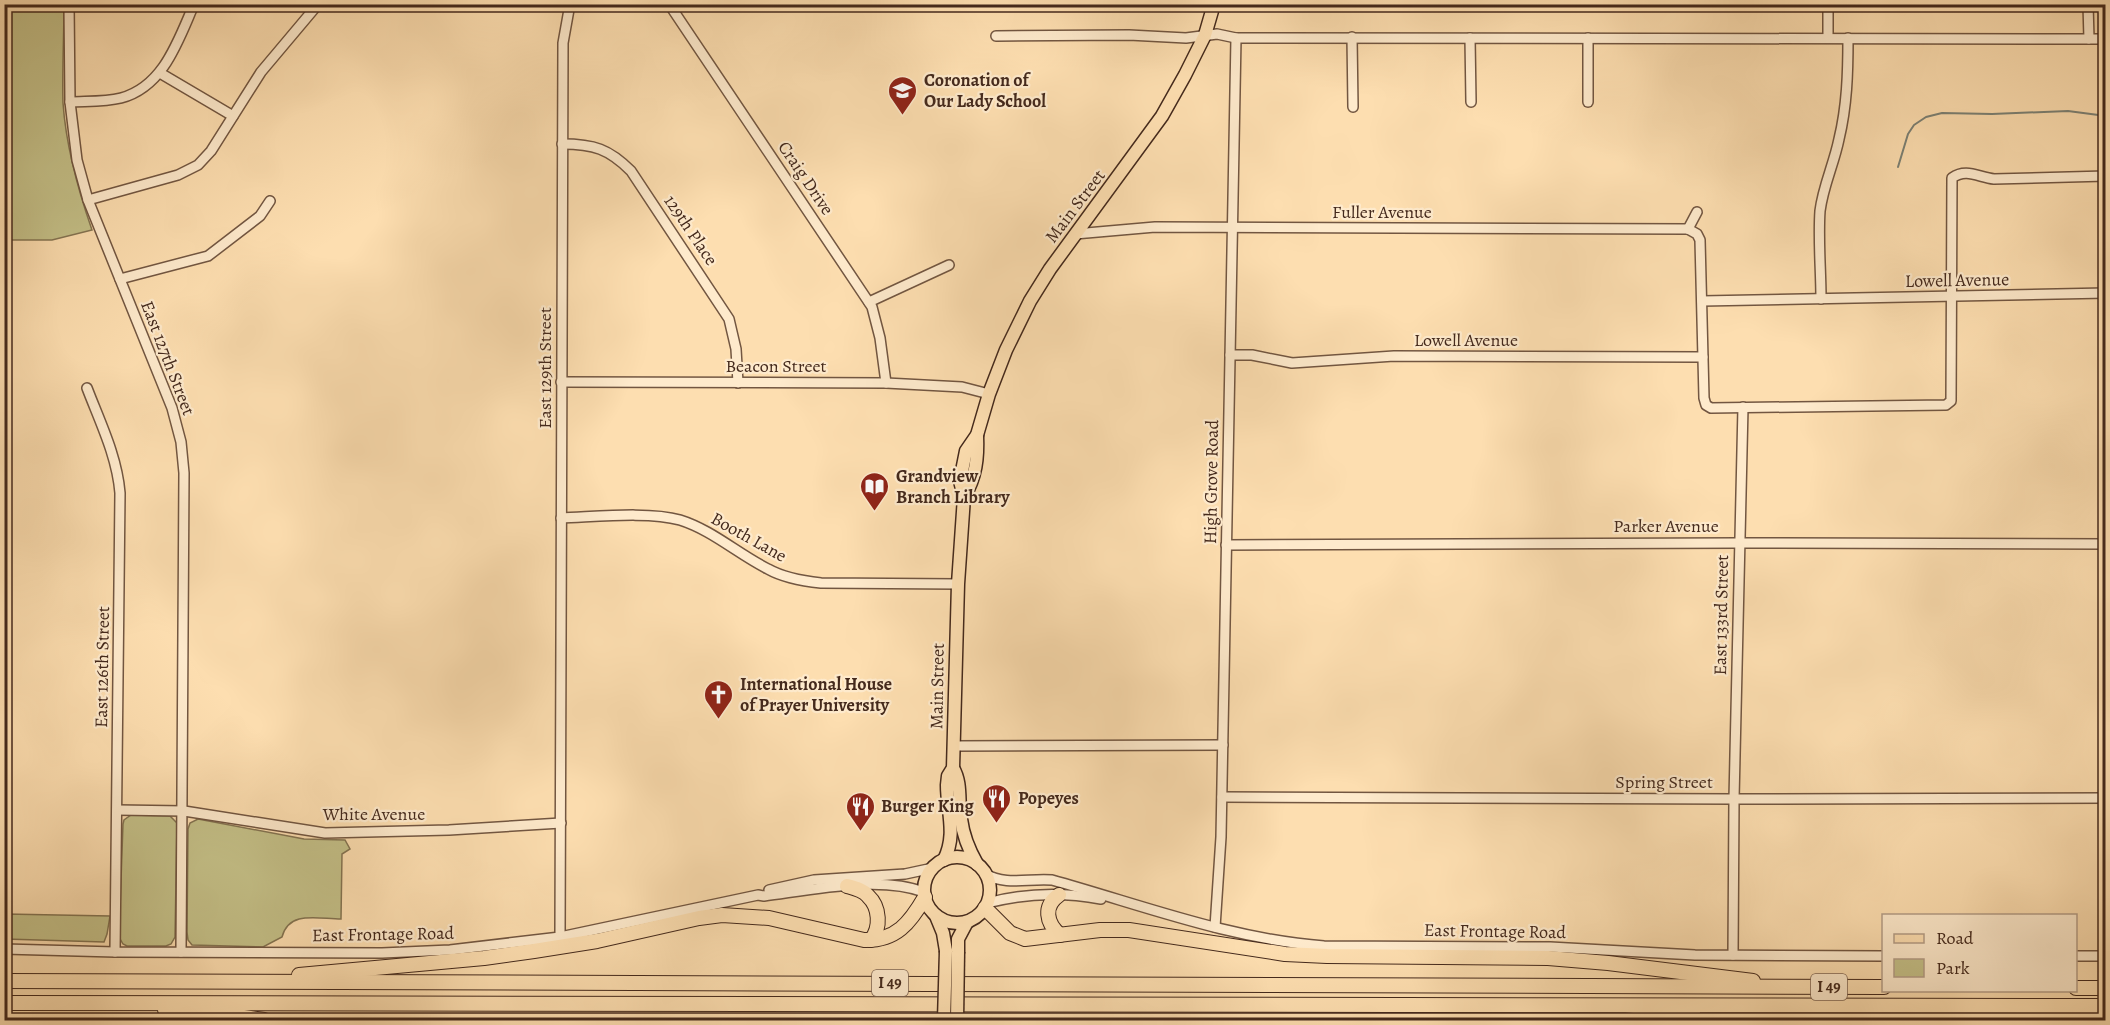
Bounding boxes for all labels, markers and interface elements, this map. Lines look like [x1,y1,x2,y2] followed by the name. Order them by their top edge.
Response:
[924,68,1046,113] place label: Coronation of Our Lady School
[887,74,919,116] school or university icon: Coronation of Our Lady School
[773,136,839,220] street label: Craig Drive
[1039,164,1111,248] street label: Main Street
[659,190,723,270] street label: 129th Place
[1332,200,1432,224] street label: Fuller Avenue
[1905,267,2009,293] street label: Lowell Avenue
[135,297,201,419] street label: East 127th Street
[533,307,557,429] street label: East 129th Street
[1414,328,1518,352] street label: Lowell Avenue
[725,354,827,378] street label: Beacon Street
[1198,419,1224,544] street label: High Grove Road
[896,464,1010,509] place label: Grandview Branch Library
[859,470,891,512] library icon: Grandview Branch Library
[707,506,791,568] street label: Booth Lane
[1613,514,1719,538] street label: Parker Avenue
[1708,554,1734,676] street label: East 133rd Street
[89,606,115,728] street label: East 126th Street
[924,643,950,729] street label: Main Street
[740,672,892,717] place label: International House of Prayer University
[703,678,735,720] church icon: International House of Prayer University
[1615,770,1713,794] street label: Spring Street
[981,782,1013,824] restaurant icon: Popeyes
[1018,786,1079,810] place label: Popeyes
[844,790,876,832] restaurant icon: Burger King
[881,794,975,818] place label: Burger King
[322,802,425,826] street label: White Avenue
[1882,914,2077,992] legend
[1424,918,1567,944] street label: East Frontage Road
[312,921,455,947] street label: East Frontage Road
[1936,926,1974,950] text: Road
[1936,956,1970,980] text: Park
[872,970,908,996] road number: I 49
[1811,974,1847,1000] road number: I 49

